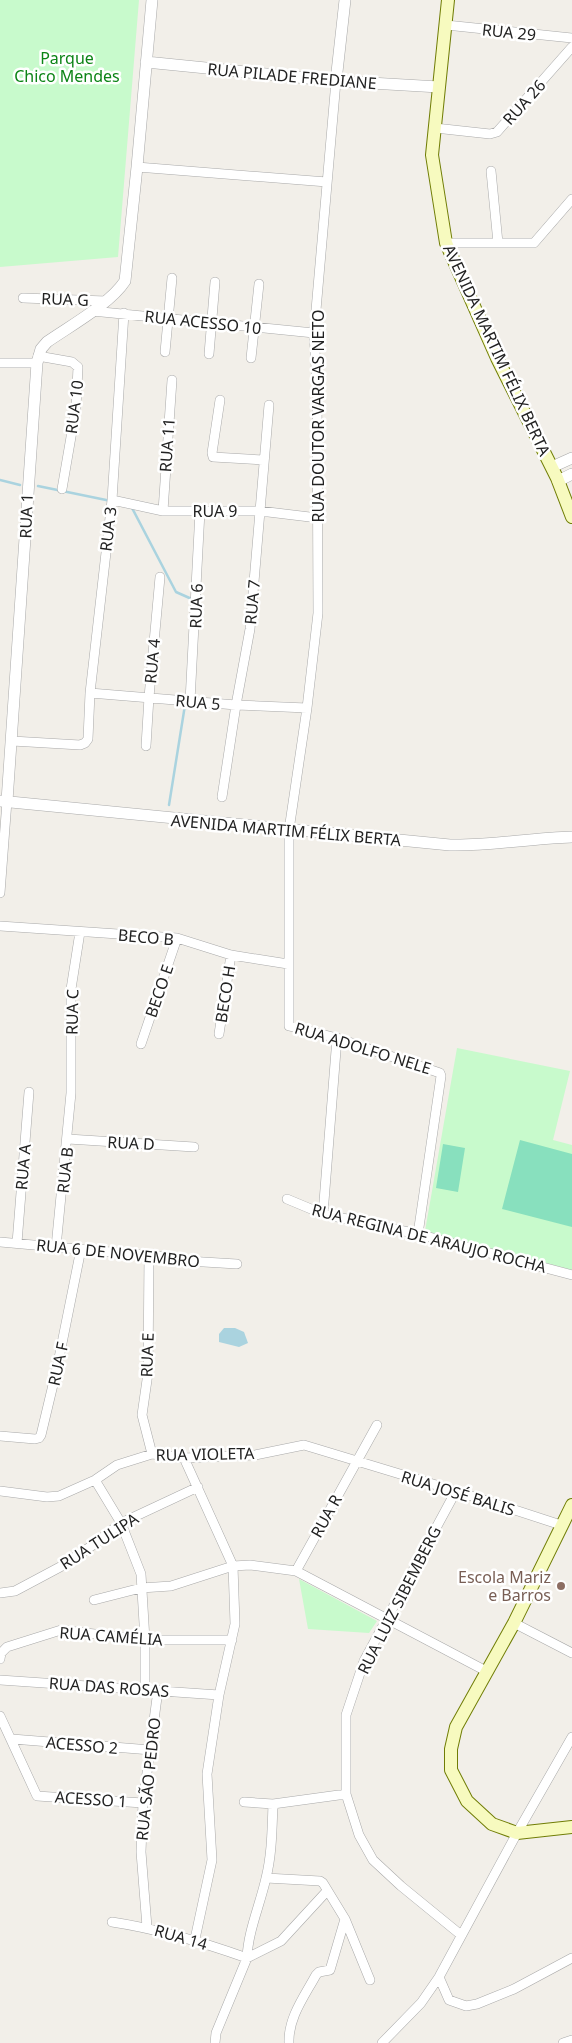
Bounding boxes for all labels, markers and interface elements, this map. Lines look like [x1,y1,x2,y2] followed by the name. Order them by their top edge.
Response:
[481,18,537,46] street label: RUA 29
[14,47,120,87] park label: Parque Chico Mendes
[206,58,378,94] street label: RUA PILADE FREDIANE
[498,75,550,129] street label: RUA 26
[438,241,556,460] street label: AVENIDA MARTIM FÉLIX BERTA
[41,287,89,311] street label: RUA G
[144,305,262,339] street label: RUA ACESSO 10
[307,309,329,523] street label: RUA DOUTOR VARGAS NETO
[60,379,88,435] street label: RUA 10
[154,417,180,473] street label: RUA 11
[14,493,38,539] street label: RUA 1
[192,500,238,522] street label: RUA 9
[94,505,122,553] street label: RUA 3
[239,579,265,625] street label: RUA 7
[184,583,208,629] street label: RUA 6
[139,638,165,684] street label: RUA 4
[175,689,221,715] street label: RUA 5
[170,809,403,851] street label: AVENIDA MARTIM FÉLIX BERTA
[117,924,175,950] street label: BECO B
[140,962,178,1020] street label: BECO E
[210,964,240,1024] street label: BECO H
[61,989,83,1035] street label: RUA C
[292,1017,434,1079] street label: RUA ADOLFO NELE
[107,1131,155,1155] street label: RUA D
[10,1142,36,1191] street label: RUA A
[52,1146,78,1194] street label: RUA B
[309,1198,549,1278] street label: RUA REGINA DE ARAUJO ROCHA
[35,1233,201,1273] street label: RUA 6 DE NOVEMBRO
[135,1332,159,1378] street label: RUA E
[43,1340,73,1388] street label: RUA F
[155,1442,255,1466] street label: RUA VIOLETA
[398,1465,518,1521] street label: RUA JOSÉ BALIS
[305,1491,347,1541] street label: RUA R
[56,1507,143,1575] street label: RUA TULIPA
[352,1522,446,1678] street label: RUA LUIZ SIBEMBERG
[458,1566,551,1606] place label: Escola Mariz e Barros
[555,1580,567,1592] marker: Escola Mariz e Barros
[59,1621,164,1651] street label: RUA CAMÉLIA
[48,1672,170,1702] street label: RUA DAS ROSAS
[131,1716,165,1842] street label: RUA SÃO PEDRO
[45,1731,119,1759] street label: ACESSO 2
[54,1786,128,1812] street label: ACESSO 1
[152,1919,210,1955] street label: RUA 14

